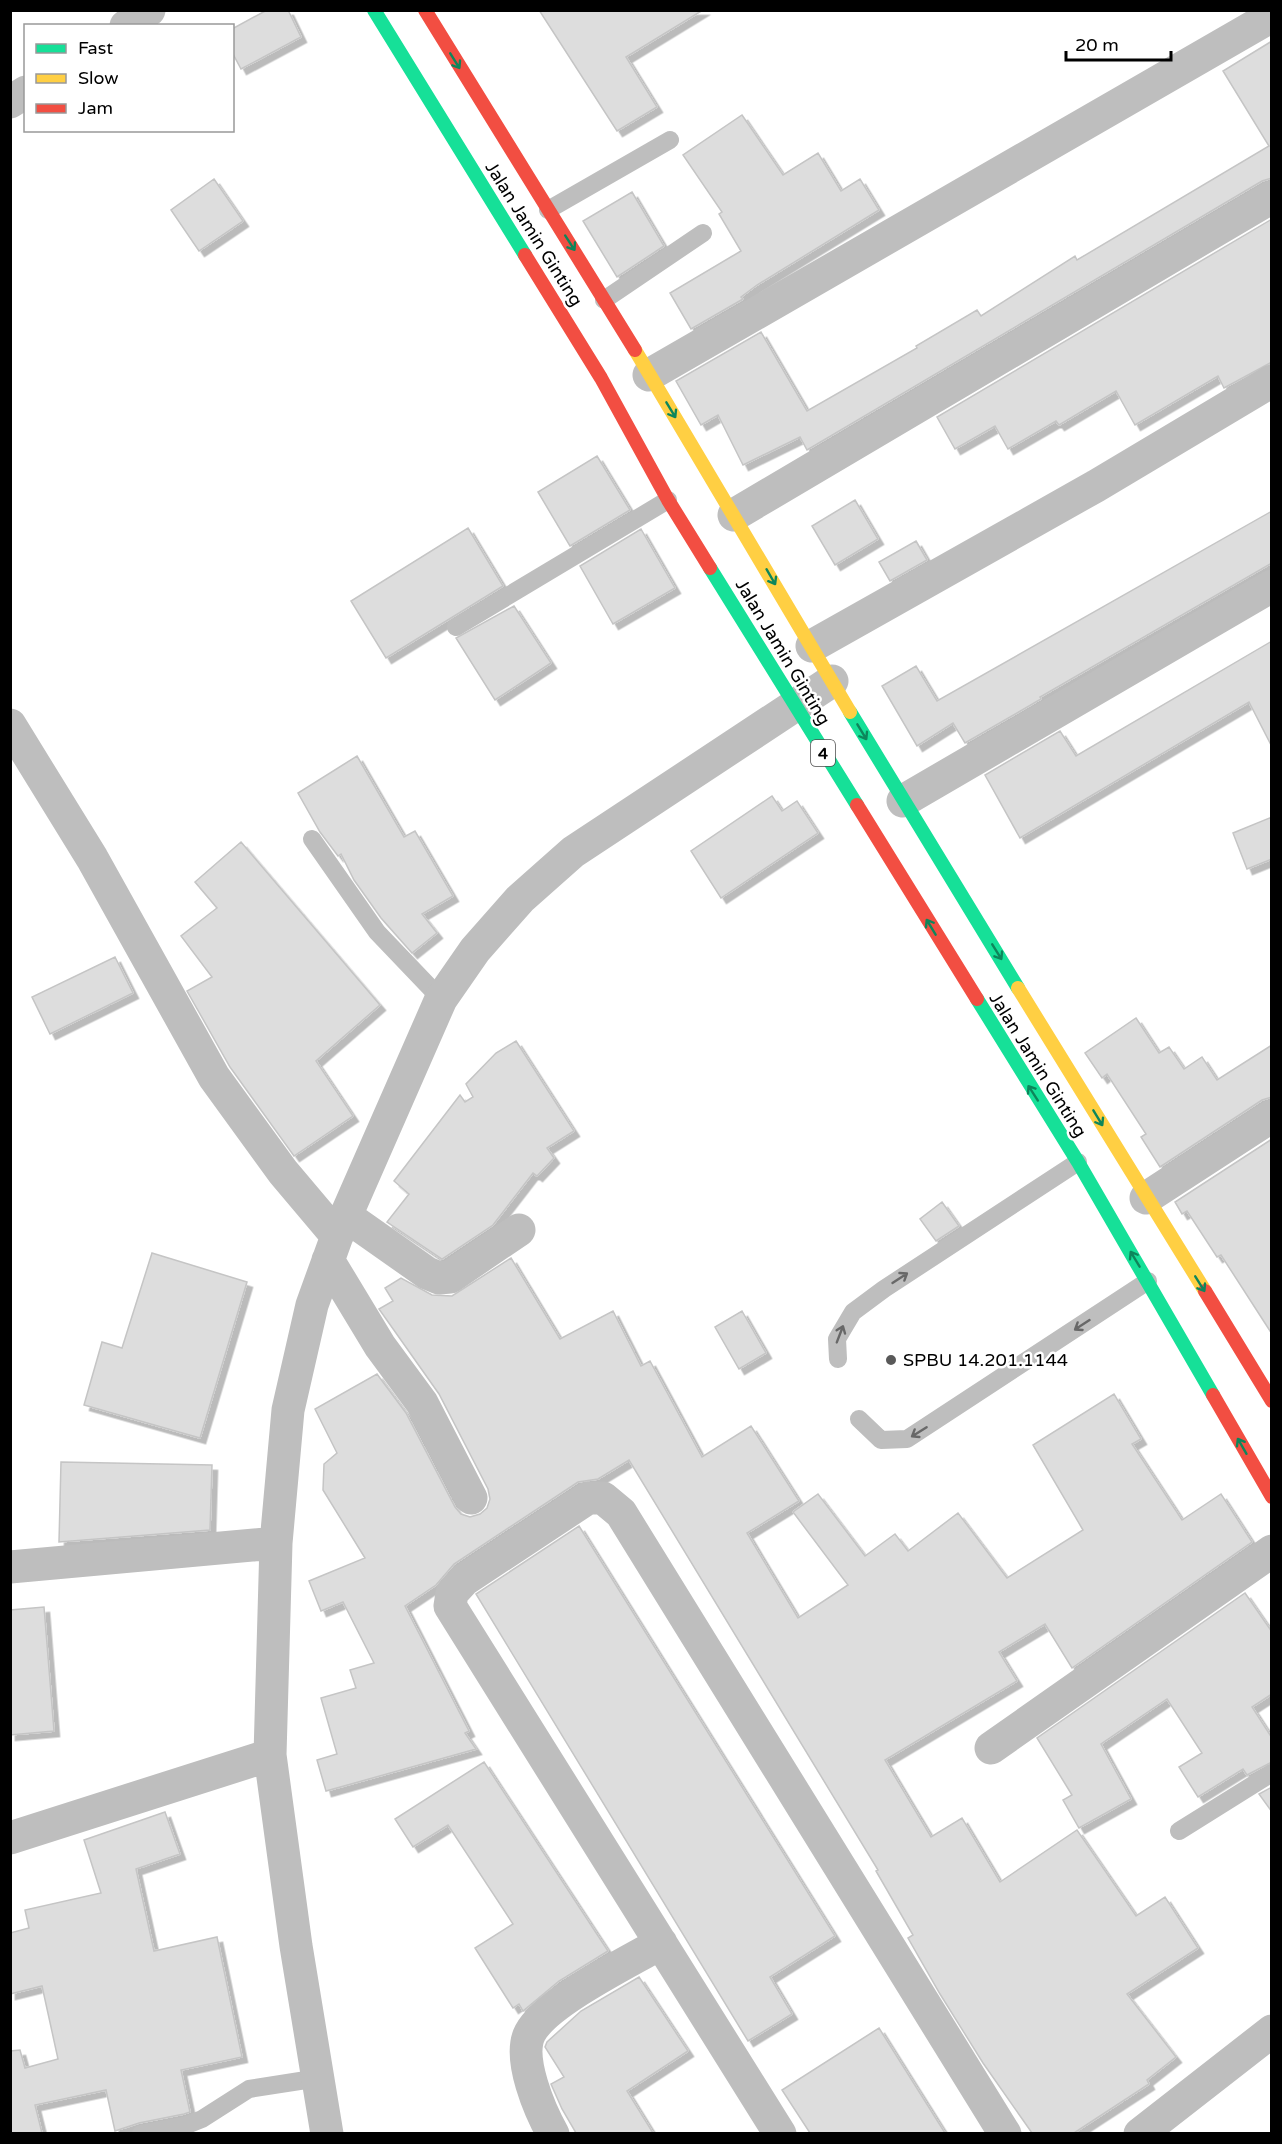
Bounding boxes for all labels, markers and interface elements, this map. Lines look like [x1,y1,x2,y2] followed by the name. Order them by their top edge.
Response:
[24,24,234,132] legend
[1066,24,1171,62] scale bar
[1075,34,1119,56] text: 20 m
[78,37,113,59] text: Fast
[449,52,461,69] one-way arrow
[78,67,119,89] text: Slow
[78,97,113,119] text: Jam
[481,158,587,310] street label: Jalan Jamin Ginting
[564,234,576,251] one-way arrow
[665,401,677,418] one-way arrow
[766,569,778,586] one-way arrow
[731,575,835,729] street label: Jalan Jamin Ginting
[856,723,868,740] one-way arrow
[811,740,835,766] road number: 4
[924,919,936,936] one-way arrow
[991,943,1003,960] one-way arrow
[985,989,1091,1141] street label: Jalan Jamin Ginting
[1027,1085,1039,1101] one-way arrow
[1093,1109,1105,1126] one-way arrow
[1128,1251,1140,1268] one-way arrow
[892,1272,909,1285] one-way arrow
[1195,1275,1207,1292] one-way arrow
[1073,1318,1090,1331] one-way arrow
[835,1325,846,1344] one-way arrow
[903,1349,1068,1371] place label: SPBU 14.201.1144
[884,1353,898,1367] marker: SPBU 14.201.1144
[911,1426,928,1438] one-way arrow
[1235,1438,1247,1455] one-way arrow

